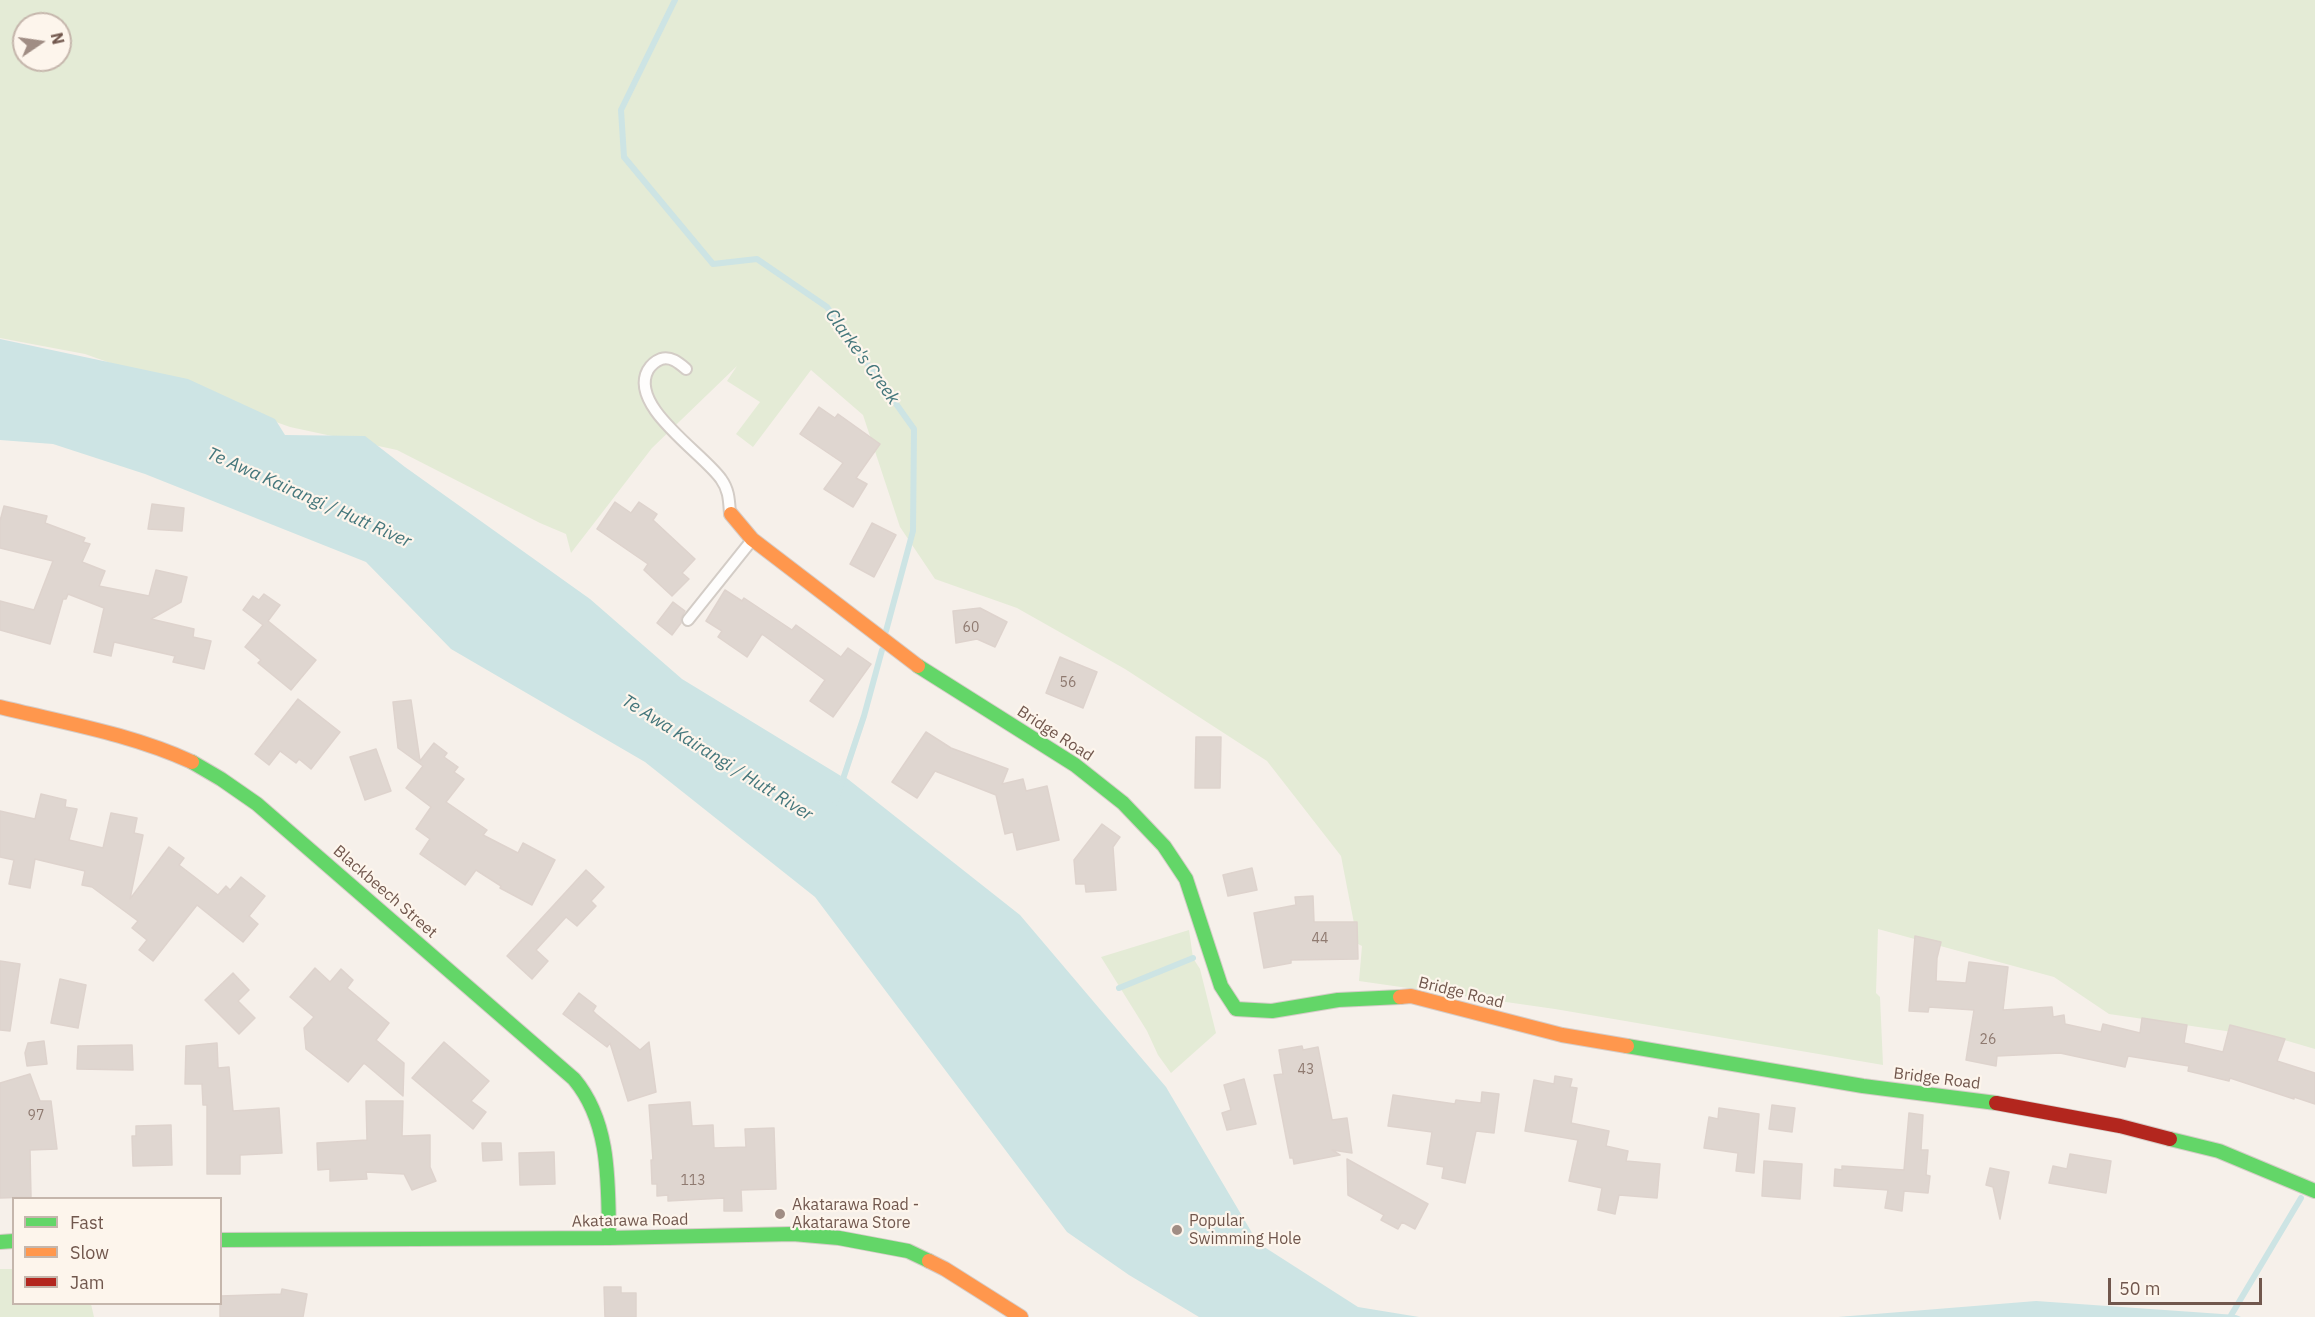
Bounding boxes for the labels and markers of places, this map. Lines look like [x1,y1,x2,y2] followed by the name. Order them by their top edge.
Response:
[792,1195,919,1233] place label: Akatarawa Road - Akatarawa Store
[773,1207,787,1221] marker: Akatarawa Road - Akatarawa Store
[1189,1211,1301,1249] place label: Popular Swimming Hole
[1170,1223,1184,1237] marker: Popular Swimming Hole

